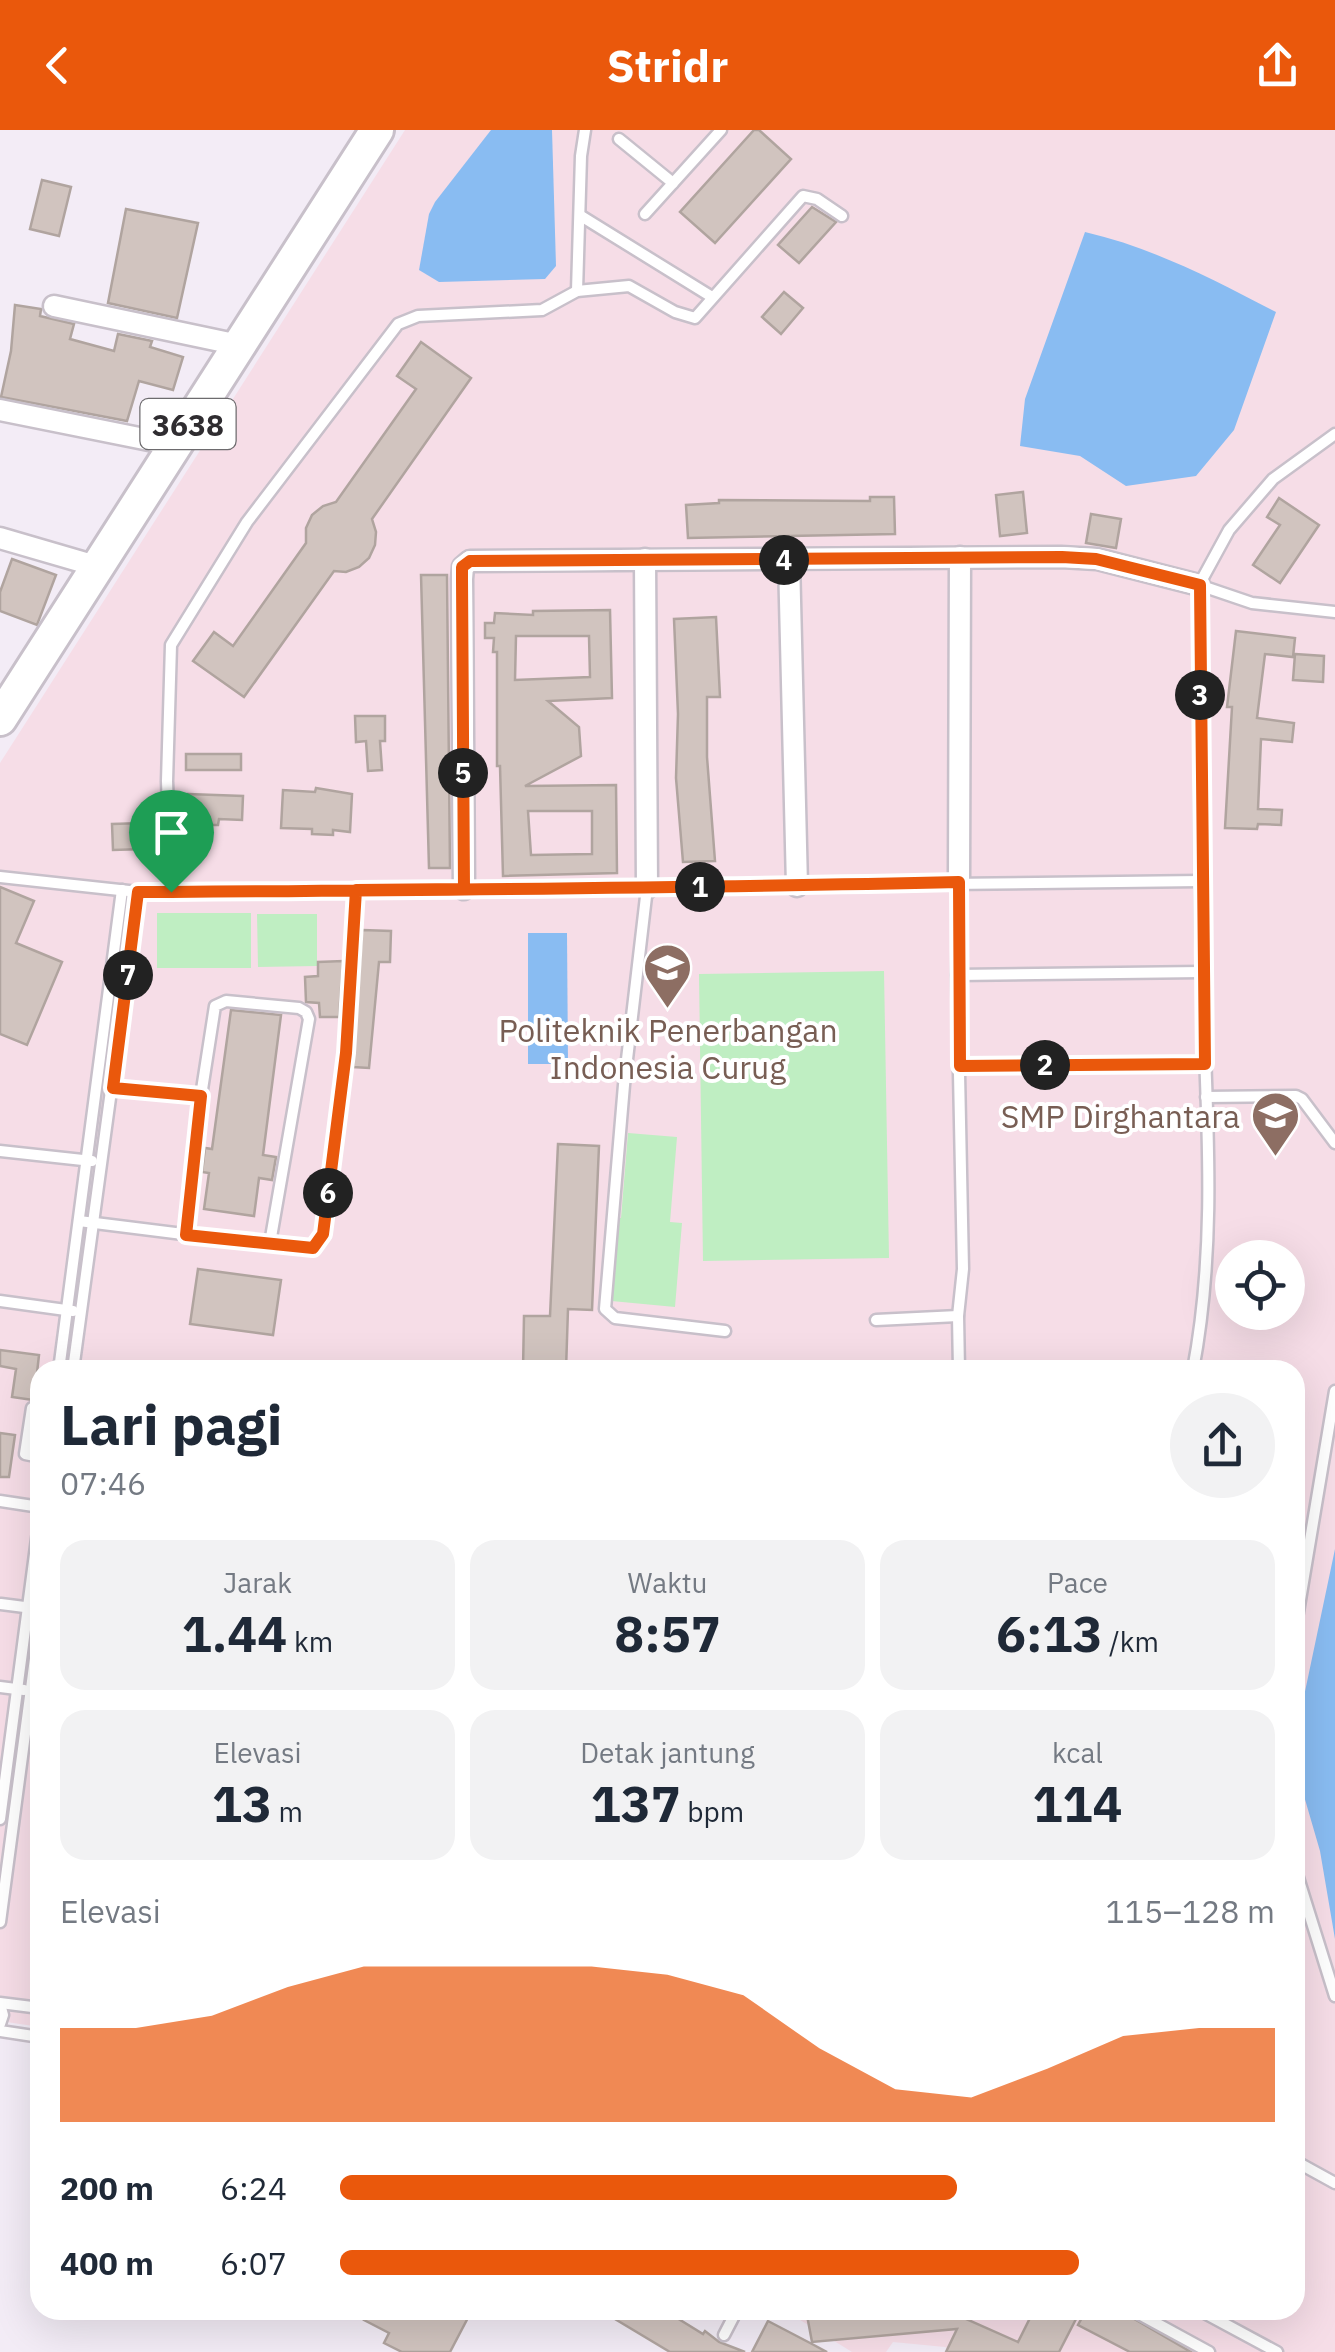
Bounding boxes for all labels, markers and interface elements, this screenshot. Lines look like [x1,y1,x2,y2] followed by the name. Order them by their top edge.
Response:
[607,36,728,94] text: Stridr
[30,38,85,93] icon: back
[1250,38,1305,93] icon: share
[140,399,236,449] road number: 3638
[759,535,809,585] pin: 4
[776,541,792,578] text: 4
[1175,670,1225,720] pin: 3
[1192,676,1208,713] text: 3
[438,748,488,798] pin: 5
[455,754,471,791] text: 5
[129,790,214,893] pin
[144,805,199,860] icon: arrive
[675,862,725,912] pin: 1
[692,868,708,905] text: 1
[642,942,694,1010] school or university icon: Politeknik Penerbangan Indonesia Curug
[103,950,153,1000] pin: 7
[120,956,136,993] text: 7
[498,1009,838,1088] place label: Politeknik Penerbangan Indonesia Curug
[1020,1040,1070,1090] pin: 2
[1037,1046,1053,1083] text: 2
[1249,1090,1301,1158] school or university icon: SMP Dirghantara
[1001,1095,1240,1137] place label: SMP Dirghantara
[303,1168,353,1218] pin: 6
[320,1174,336,1211] text: 6
[1215,1240,1305,1330] map controls
[1215,1240,1305,1330] button: locate
[60,1389,282,1460] text: Lari pagi
[1170,1393,1275,1498] button: share
[60,1462,146,1504] text: 07:46
[223,1564,292,1601] text: Jarak
[628,1564,707,1601] text: Waktu
[1047,1564,1108,1601] text: Pace
[182,1601,287,1666] text: 1.44
[614,1601,721,1666] text: 8:57
[996,1601,1102,1666] text: 6:13
[287,1623,333,1660] text: km
[1102,1623,1159,1660] text: /km
[213,1734,302,1771] text: Elevasi
[580,1734,755,1771] text: Detak jantung
[1052,1734,1103,1771] text: kcal
[212,1771,272,1836] text: 13
[591,1771,681,1836] text: 137
[1033,1771,1123,1836] text: 114
[272,1793,303,1830] text: m
[681,1793,744,1830] text: bpm
[60,1890,161,1932] text: Elevasi
[1105,1890,1275,1932] text: 115–128 m
[60,2167,154,2209] text: 200 m
[220,2167,287,2209] text: 6:24
[60,2242,154,2284] text: 400 m
[220,2242,287,2284] text: 6:07

